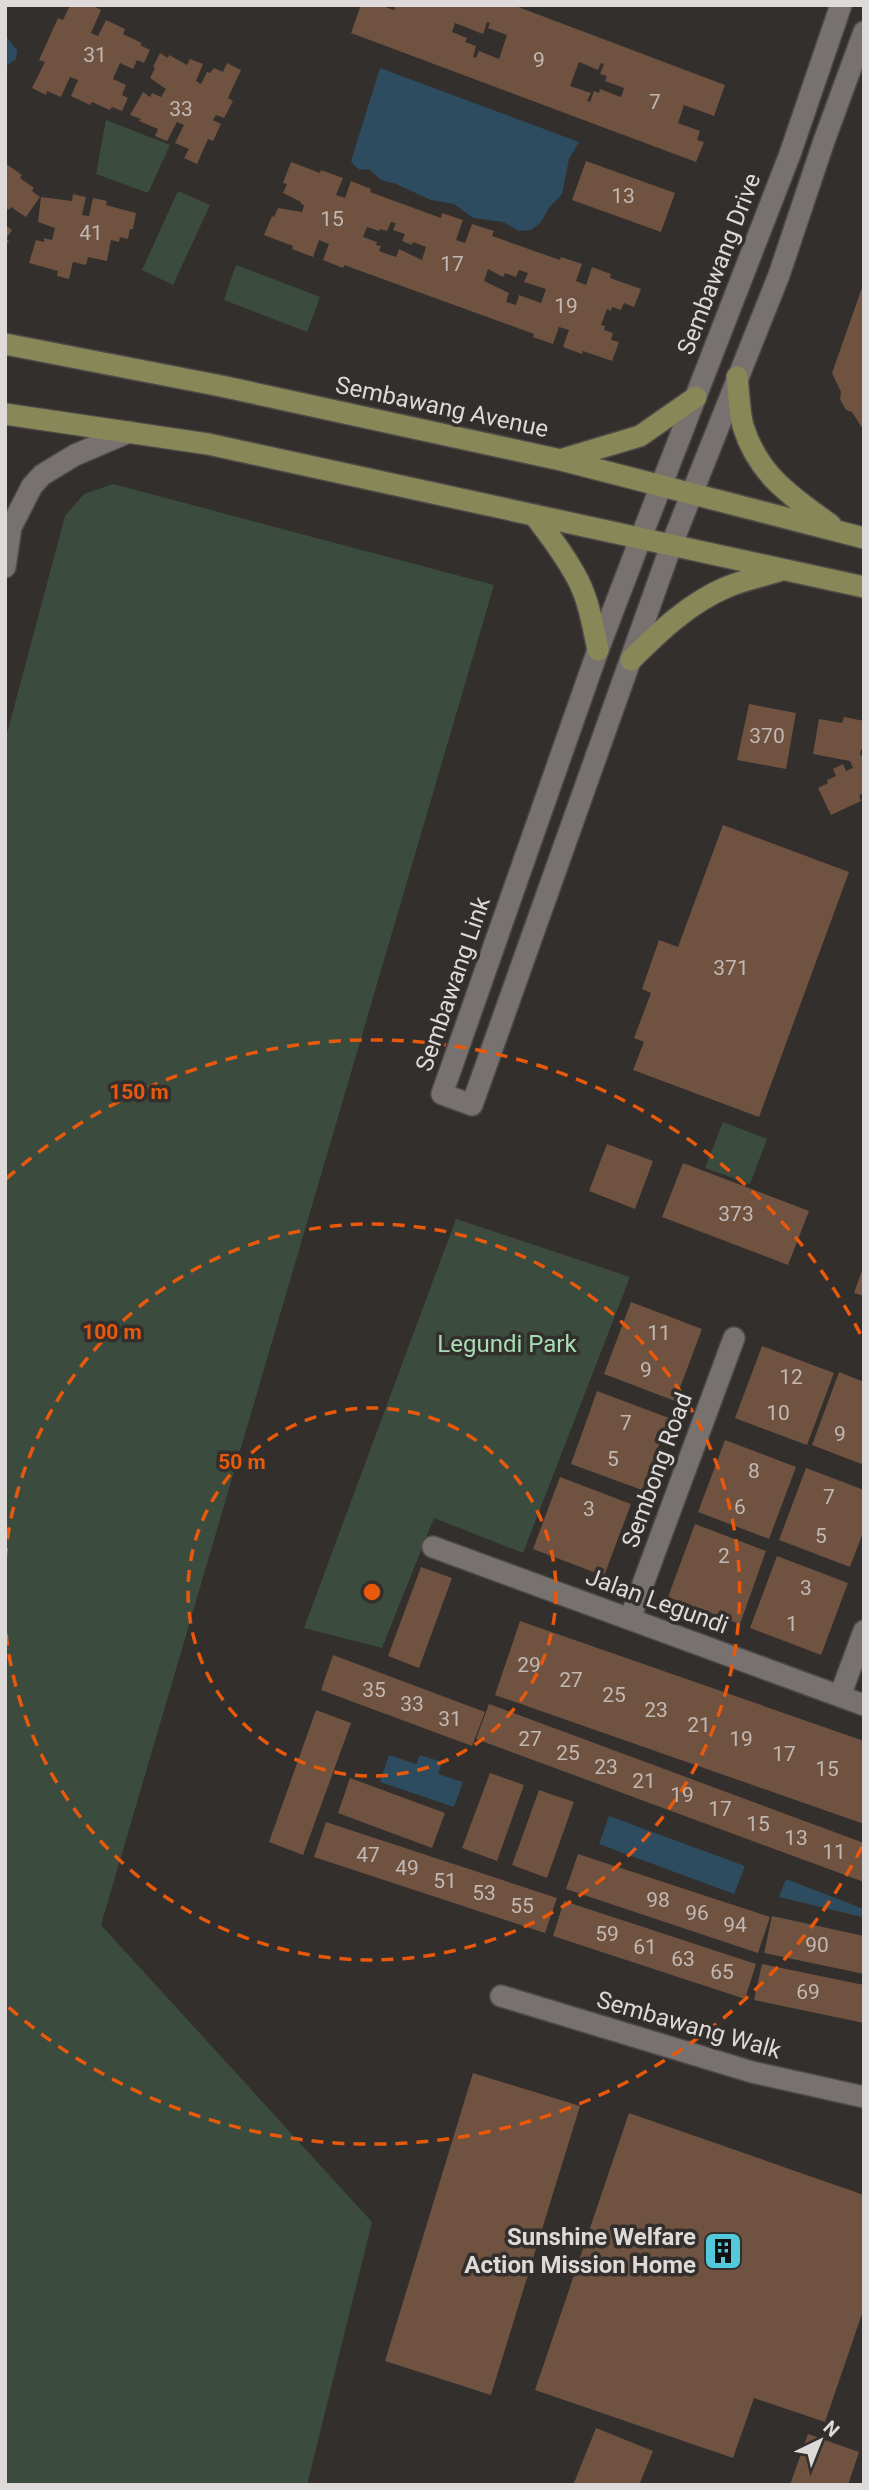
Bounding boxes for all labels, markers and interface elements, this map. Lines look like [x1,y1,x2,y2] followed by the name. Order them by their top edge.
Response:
[83,43,107,67] house number: 31
[533,48,545,72] house number: 9
[649,90,661,114] house number: 7
[169,97,193,121] house number: 33
[671,169,767,359] street label: Sembawang Drive
[611,184,635,208] house number: 13
[320,207,344,231] house number: 15
[79,221,103,245] house number: 41
[440,252,464,276] house number: 17
[554,294,578,318] house number: 19
[333,371,551,443] street label: Sembawang Avenue
[749,724,785,748] house number: 370
[410,892,496,1075] street label: Sembawang Link
[713,956,749,980] house number: 371
[109,1080,169,1104] text: 150 m
[718,1202,754,1226] house number: 373
[82,1320,142,1344] text: 100 m
[647,1321,671,1345] house number: 11
[437,1330,577,1358] park label: Legundi Park
[640,1358,652,1382] house number: 9
[779,1365,803,1389] house number: 12
[616,1389,698,1551] street label: Sembong Road
[766,1401,790,1425] house number: 10
[620,1411,632,1435] house number: 7
[834,1422,846,1446] house number: 9
[607,1447,619,1471] house number: 5
[218,1450,266,1474] text: 50 m
[748,1459,760,1483] house number: 8
[823,1485,835,1509] house number: 7
[734,1495,746,1519] house number: 6
[583,1497,595,1521] house number: 3
[815,1524,827,1548] house number: 5
[718,1544,730,1568] house number: 2
[582,1562,732,1640] street label: Jalan Legundi
[800,1576,812,1600] house number: 3
[360,1580,384,1604] centre of rings
[786,1612,798,1636] house number: 1
[517,1653,541,1677] house number: 29
[559,1668,583,1692] house number: 27
[362,1678,386,1702] house number: 35
[602,1683,626,1707] house number: 25
[400,1692,424,1716] house number: 33
[644,1698,668,1722] house number: 23
[438,1707,462,1731] house number: 31
[687,1713,711,1737] house number: 21
[518,1727,542,1751] house number: 27
[729,1727,753,1751] house number: 19
[556,1741,580,1765] house number: 25
[772,1742,796,1766] house number: 17
[594,1755,618,1779] house number: 23
[815,1757,839,1781] house number: 15
[632,1769,656,1793] house number: 21
[670,1783,694,1807] house number: 19
[708,1797,732,1821] house number: 17
[746,1812,770,1836] house number: 15
[784,1826,808,1850] house number: 13
[822,1840,846,1864] house number: 11
[356,1843,380,1867] house number: 47
[395,1856,419,1880] house number: 49
[433,1869,457,1893] house number: 51
[472,1881,496,1905] house number: 53
[646,1888,670,1912] house number: 98
[510,1894,534,1918] house number: 55
[685,1901,709,1925] house number: 96
[723,1913,747,1937] house number: 94
[595,1922,619,1946] house number: 59
[805,1933,829,1957] house number: 90
[633,1935,657,1959] house number: 61
[671,1947,695,1971] house number: 63
[710,1960,734,1984] house number: 65
[796,1980,820,2004] house number: 69
[594,1985,785,2065] street label: Sembawang Walk
[464,2223,696,2279] place label: Sunshine Welfare Action Mission Home
[702,2230,744,2272] building icon: Sunshine Welfare Action Mission Home
[785,2406,855,2476] north arrow
[819,2416,844,2442] text: N

